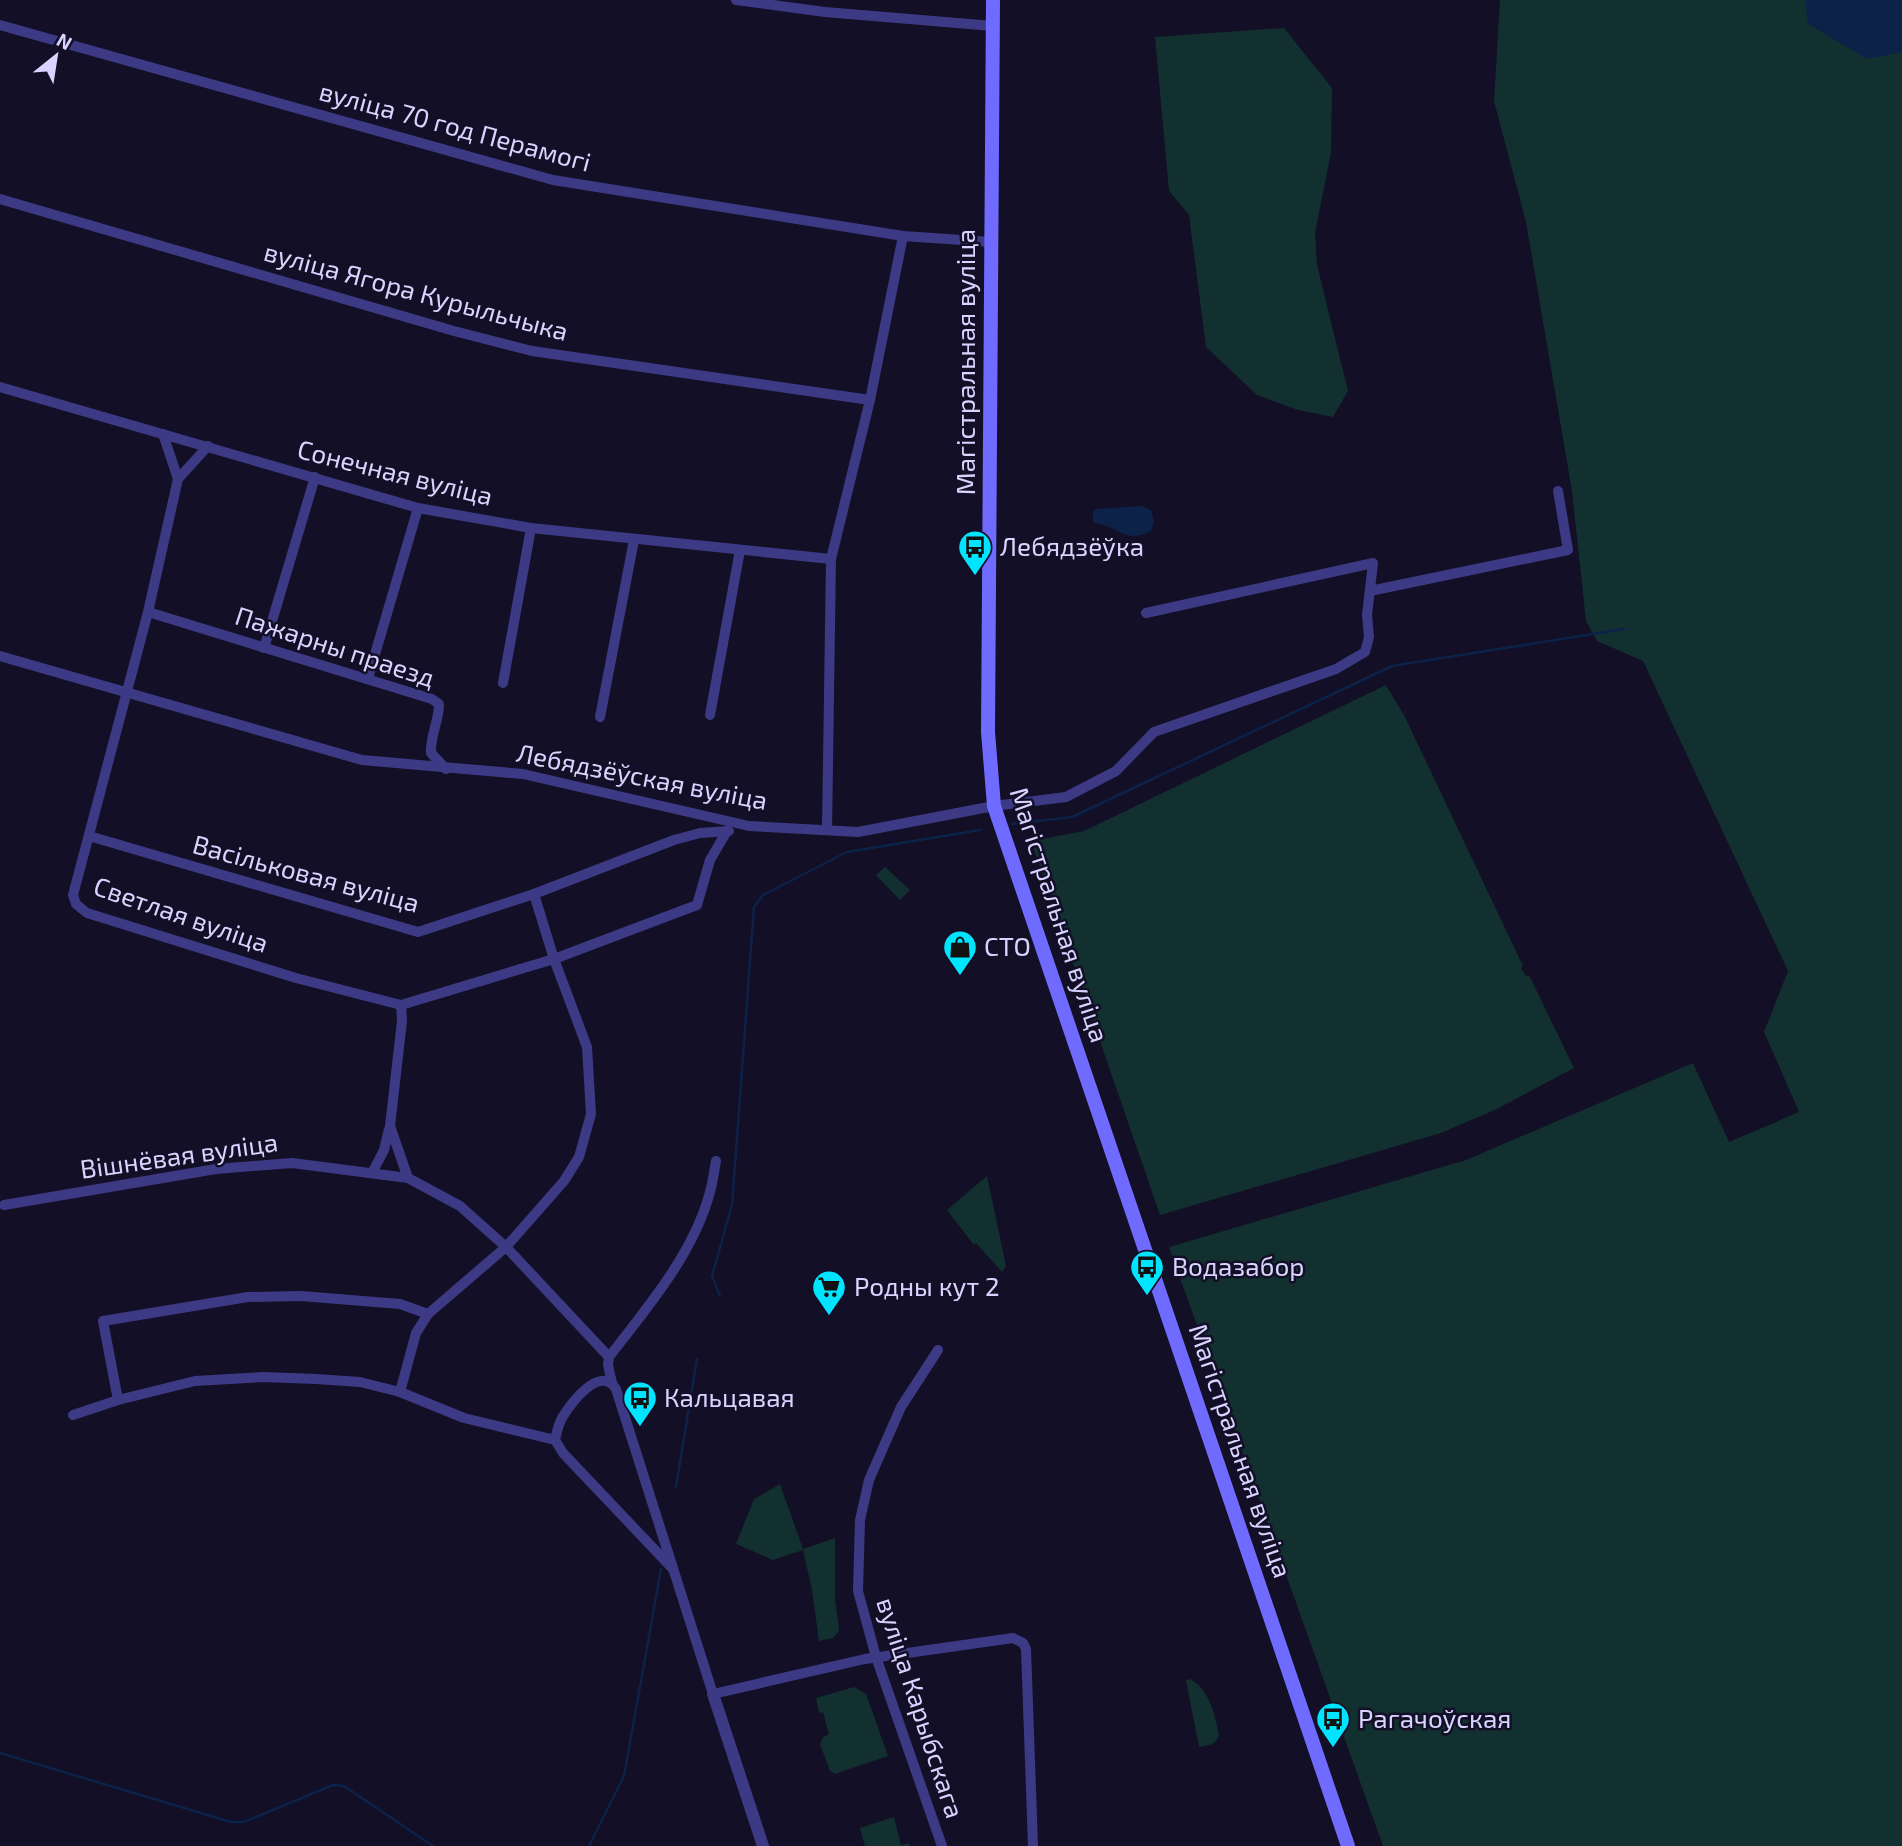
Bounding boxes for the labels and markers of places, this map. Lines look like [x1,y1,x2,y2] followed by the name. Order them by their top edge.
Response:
[956,528,994,577] bus stop icon: Лебядзёўка
[1000,530,1144,562] place label: Лебядзёўка
[941,928,979,977] shop icon: СТО
[984,930,1031,961] place label: СТО
[1128,1248,1166,1297] bus stop icon: Водазабор
[1172,1250,1304,1281] place label: Водазабор
[810,1268,848,1317] supermarket icon: Родны кут 2
[854,1270,1000,1302] place label: Родны кут 2
[621,1379,659,1428] bus stop icon: Кальцавая
[664,1381,795,1412] place label: Кальцавая
[1314,1700,1352,1749] bus stop icon: Рагачоўская
[1358,1702,1511,1734] place label: Рагачоўская

